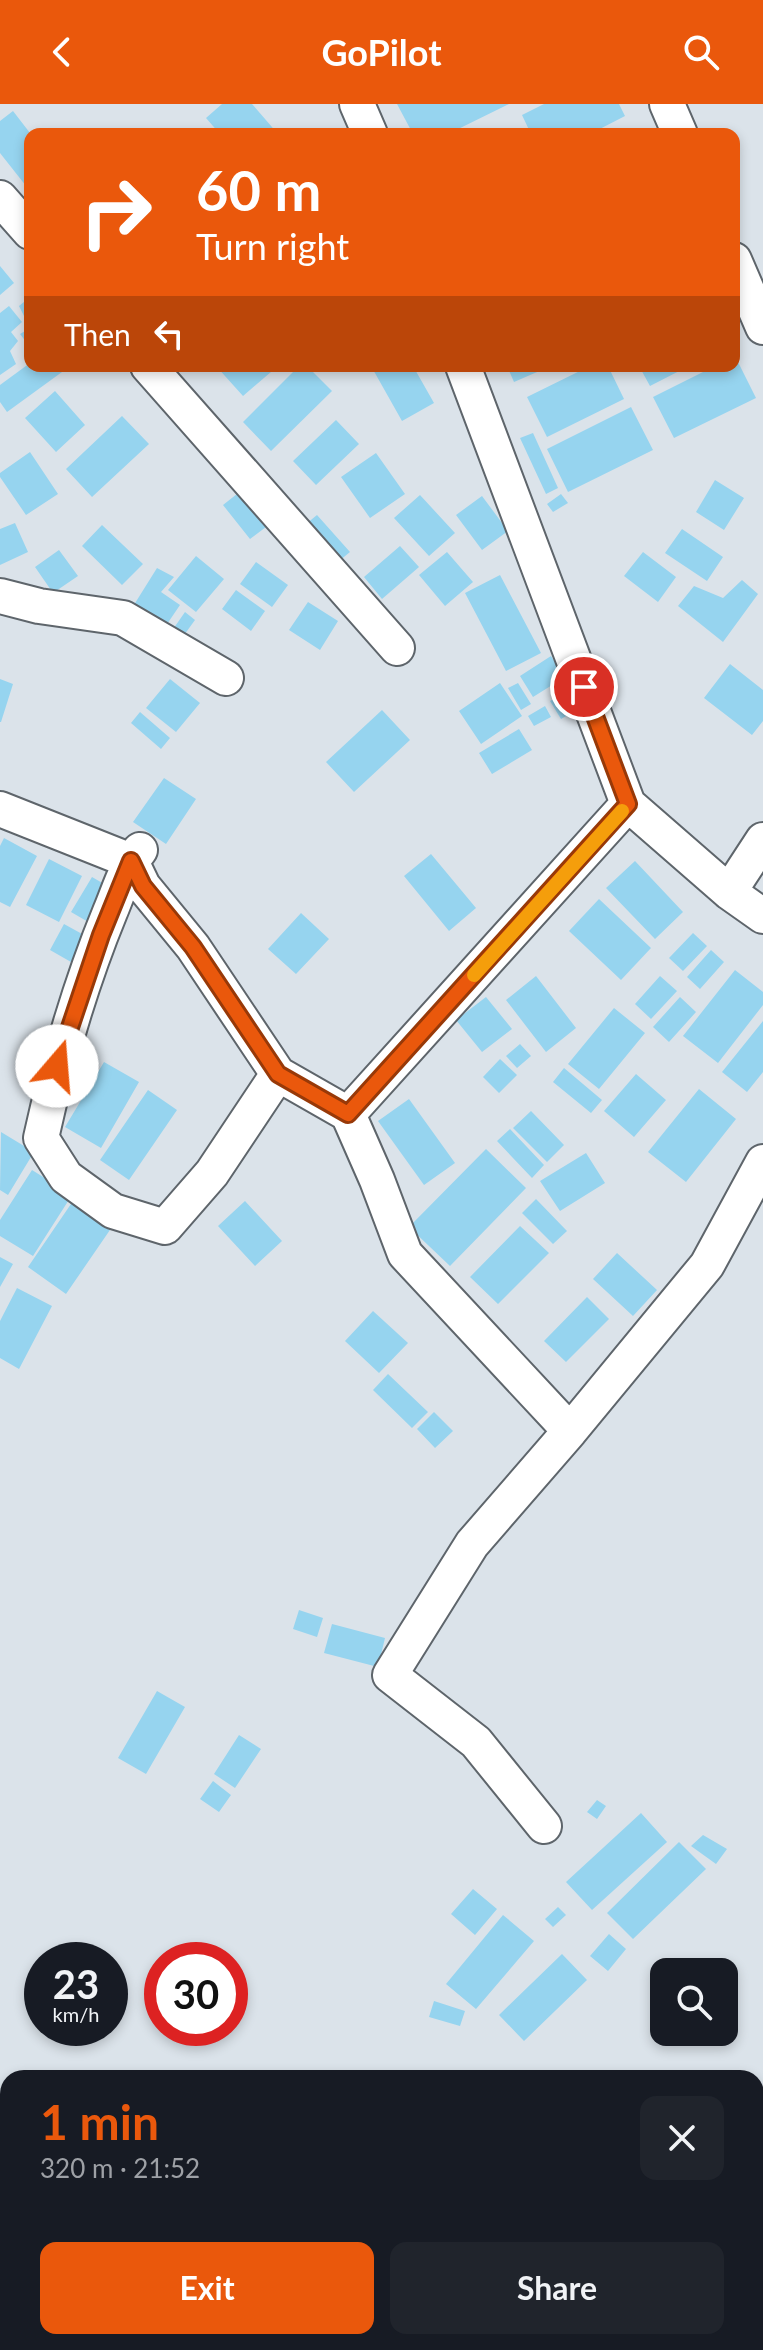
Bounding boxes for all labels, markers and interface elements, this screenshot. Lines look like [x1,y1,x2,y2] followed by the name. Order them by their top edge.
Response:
[40,30,84,74] icon: back
[321,30,442,74] text: GoPilot
[679,30,723,74] icon: search
[196,156,321,223] text: 60 m
[64,160,168,264] icon: right
[196,224,349,268] text: Turn right
[147,312,191,356] icon: left
[64,316,131,352] text: Then
[550,653,618,721] pin
[562,665,606,709] icon: arrive
[15,1024,99,1108] position arrow
[144,1942,248,2046] speed limit sign: 30
[650,1958,738,2046] map controls
[650,1958,738,2046] button: search
[53,1960,99,2008] text: 23
[53,2002,99,2026] text: km/h
[40,2093,159,2150] text: 1 min
[640,2096,724,2180] button: close
[40,2152,200,2184] text: 320 m · 21:52
[40,2242,374,2334] button: Exit
[390,2242,724,2334] button: Share

